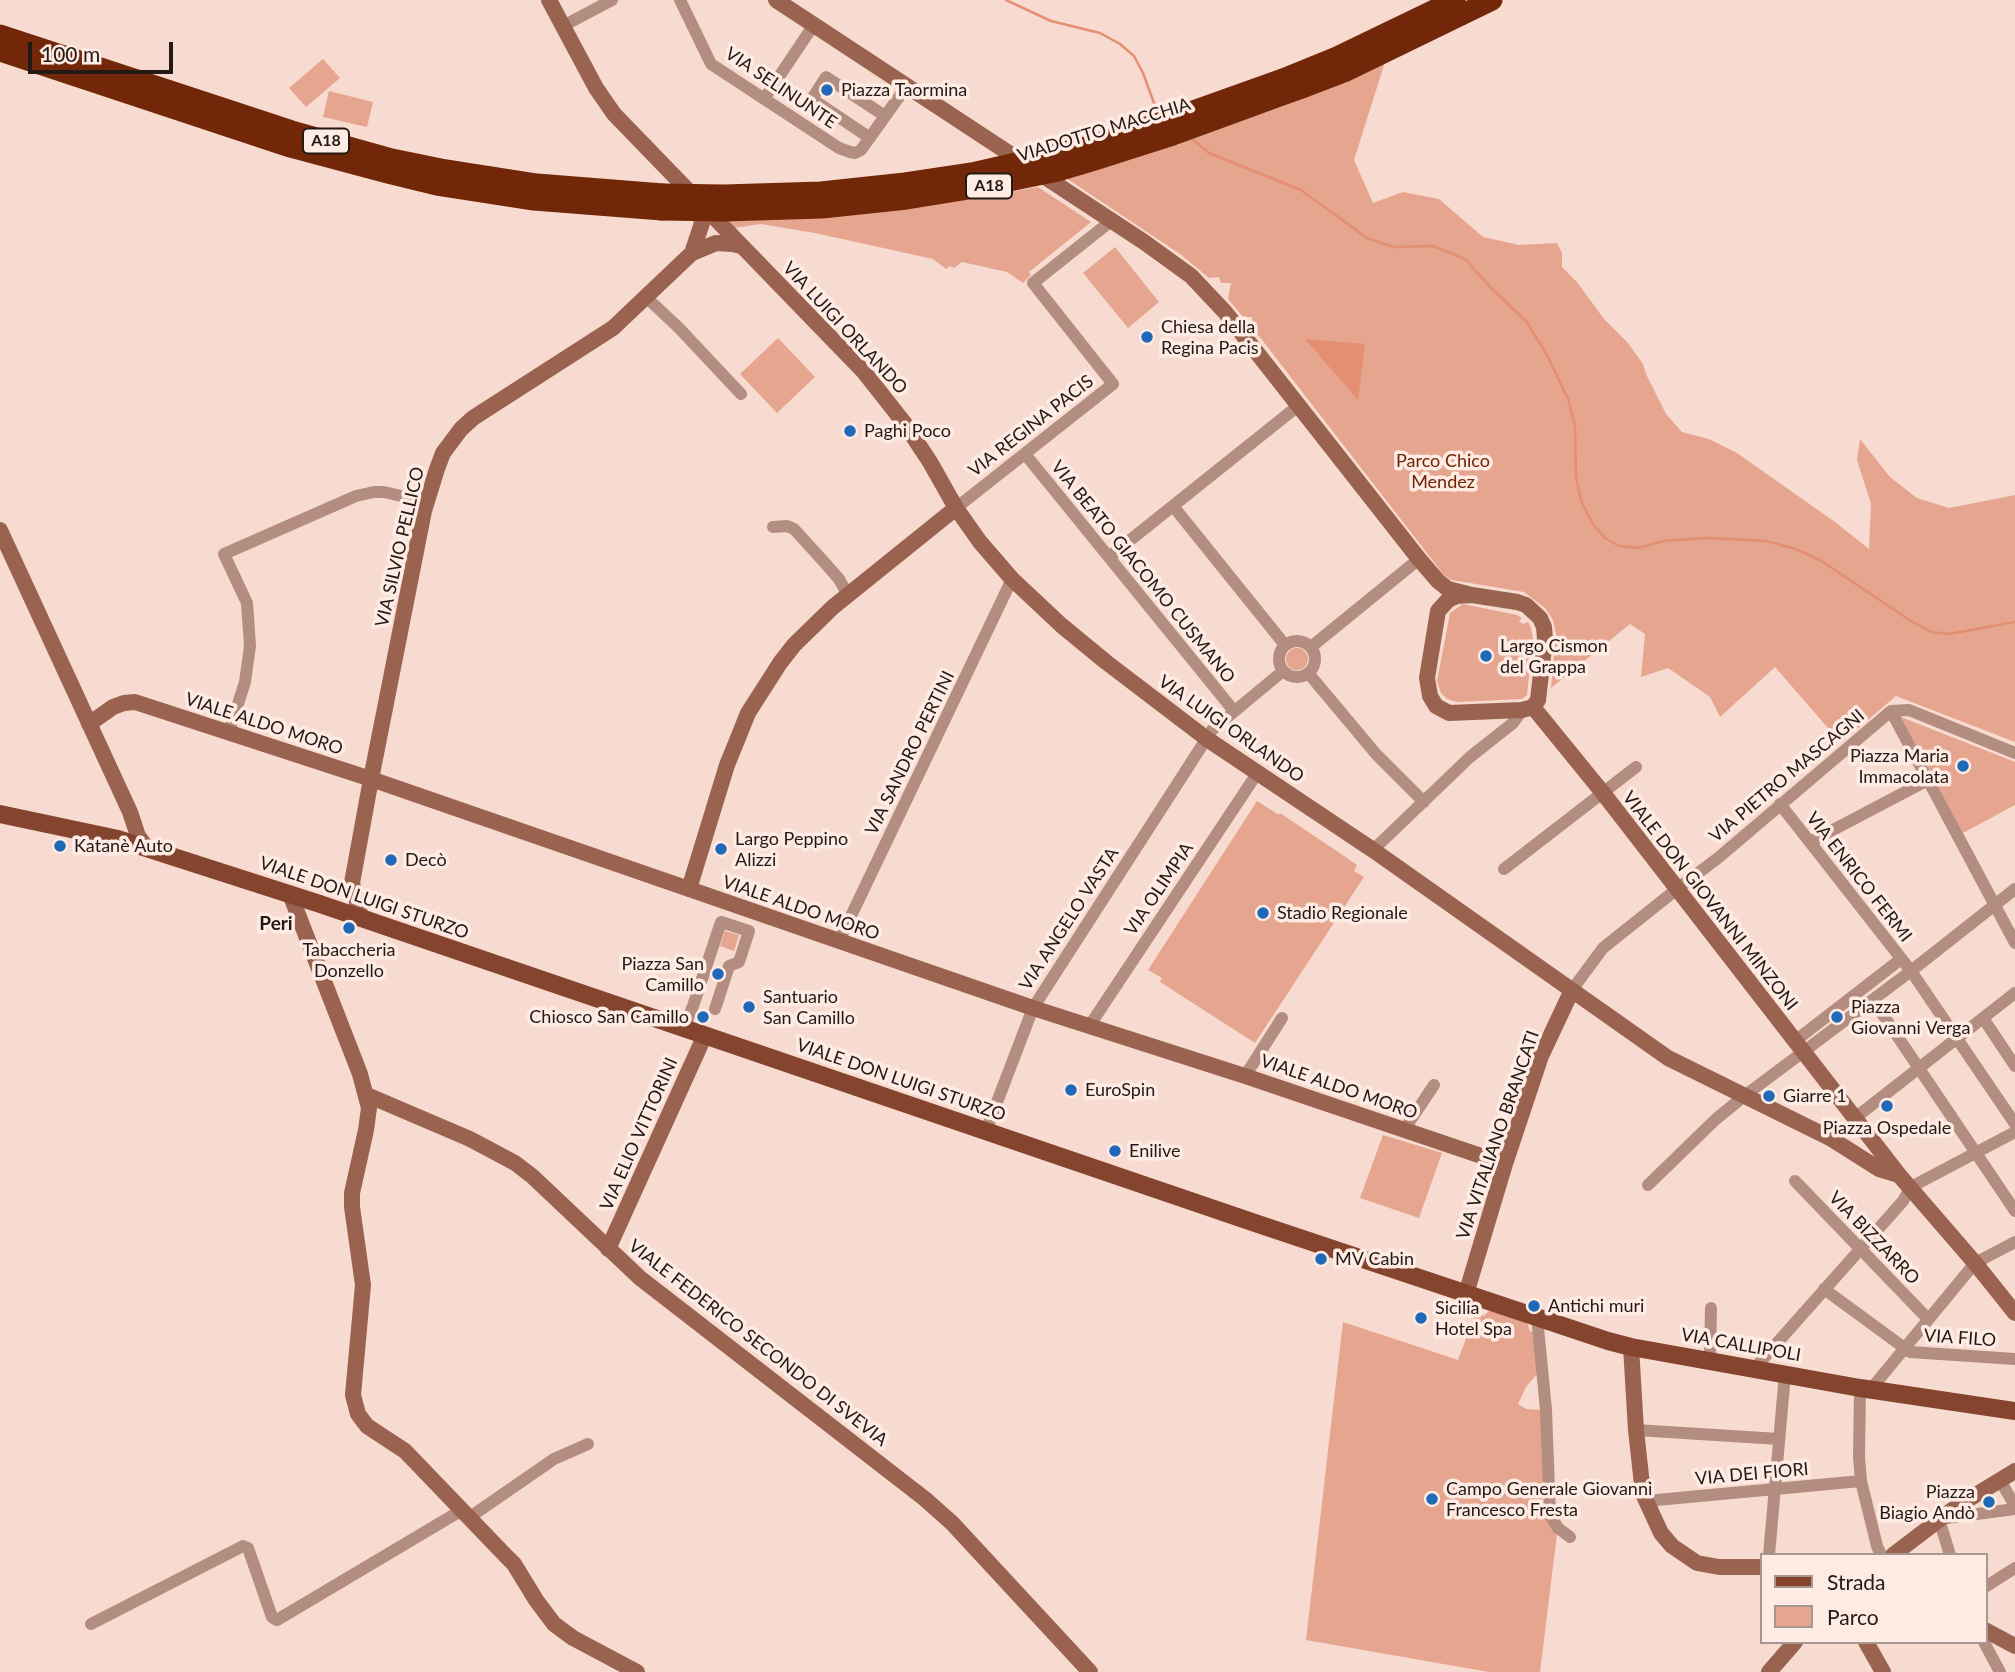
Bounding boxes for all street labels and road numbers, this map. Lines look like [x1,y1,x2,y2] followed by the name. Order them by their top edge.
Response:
[721,43,841,133] street label: VIA SELINUNTE
[1015,93,1193,167] street label: VIADOTTO MACCHIA
[303,128,349,154] road number: A18
[966,174,1012,198] road number: A18
[778,257,912,399] street label: VIA LUIGI ORLANDO
[964,370,1098,482] street label: VIA REGINA PACIS
[1046,456,1240,688] street label: VIA BEATO GIACOMO CUSMANO
[371,465,429,629] street label: VIA SILVIO PELLICO
[861,667,959,839] street label: VIA SANDRO PERTINI
[1154,671,1308,787] street label: VIA LUIGI ORLANDO
[182,688,346,760] street label: VIALE ALDO MORO
[1705,705,1869,847] street label: VIA PIETRO MASCAGNI
[1618,787,1802,1015] street label: VIALE DON GIOVANNI MINZONI
[1802,808,1916,946] street label: VIA ENRICO FERMI
[1120,838,1198,940] street label: VIA OLIMPIA
[1015,844,1123,994] street label: VIA ANGELO VASTA
[257,852,471,944] street label: VIALE DON LUIGI STURZO
[720,871,882,945] street label: VIALE ALDO MORO
[1452,1028,1544,1242] street label: VIA VITALIANO BRANCATI
[794,1034,1008,1126] street label: VIALE DON LUIGI STURZO
[1258,1050,1420,1124] street label: VIALE ALDO MORO
[596,1054,682,1214] street label: VIA ELIO VITTORINI
[1824,1187,1924,1289] street label: VIA BIZZARRO
[624,1235,892,1451] street label: VIALE FEDERICO SECONDO DI SVEVIA
[1679,1324,1803,1366] street label: VIA CALLIPOLI
[1923,1325,1997,1351] street label: VIA FILO
[1694,1458,1810,1490] street label: VIA DEI FIORI

